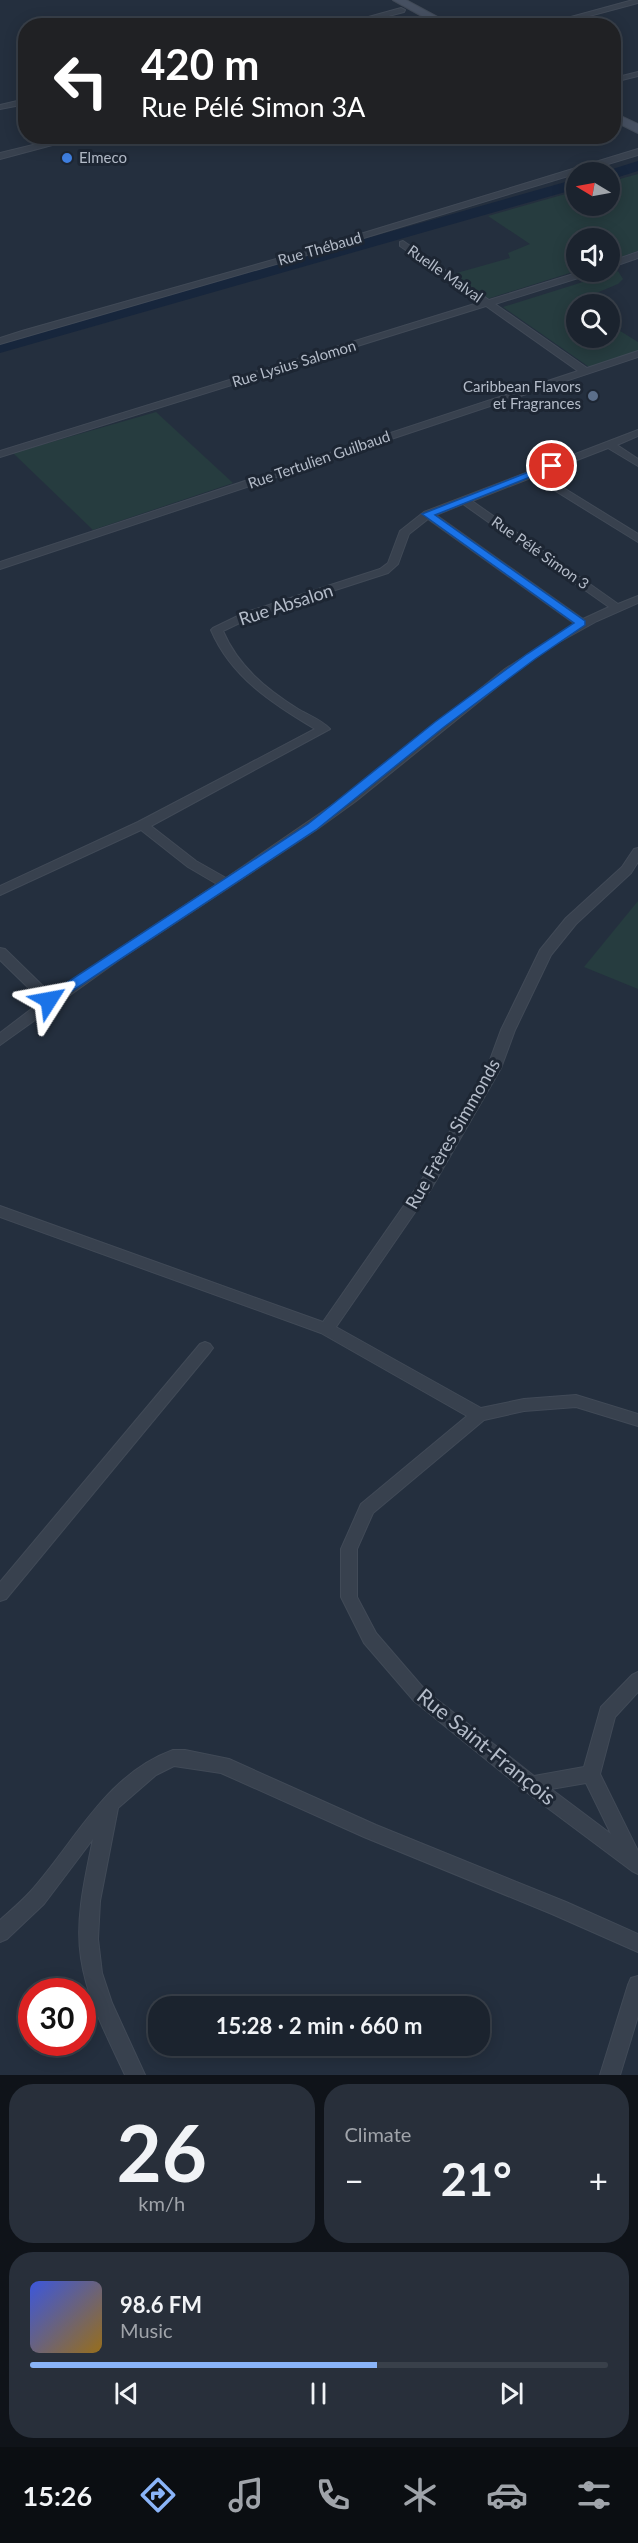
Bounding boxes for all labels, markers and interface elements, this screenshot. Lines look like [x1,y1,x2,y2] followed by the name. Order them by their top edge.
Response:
[141,39,259,89] text: 420 m
[42,42,120,120] icon: left
[141,90,365,123] text: Rue Pélé Simon 3A
[79,148,127,166] place label: Elmeco
[60,151,74,165] marker: Elmeco
[566,162,620,216] north arrow
[566,162,620,348] map controls
[276,227,364,269] street label: Rue Thébaud
[566,228,620,282] button: sound
[405,241,487,306] street label: Ruelle Malval
[566,294,620,348] button: search
[230,336,358,390] street label: Rue Lysius Salomon
[463,377,581,412] place label: Caribbean Flavors et Fragrances
[586,389,600,403] marker: Caribbean Flavors et Fragrances
[245,426,392,492] street label: Rue Tertulien Guilbaud
[526,440,577,491] pin
[535,449,568,482] icon: arrive
[489,512,593,592] street label: Rue Pélé Simon 3
[236,578,336,630] street label: Rue Absalon
[17,968,81,1032] position arrow
[400,1054,504,1213] street label: Rue Frères Simmonds
[413,1682,561,1809] street label: Rue Saint-François
[18,1978,96,2056] speed limit sign: 30
[216,2012,422,2039] text: 15:28 · 2 min · 660 m
[117,2105,207,2199] text: 26
[345,2122,411,2146] text: Climate
[441,2152,512,2206] text: 21°
[345,2160,364,2200] text: −
[589,2160,608,2200] text: +
[138,2191,185,2215] text: km/h
[120,2291,202,2318] text: 98.6 FM
[120,2318,173,2342] text: Music
[110,2377,143,2410] icon: previous
[302,2377,335,2410] icon: pause
[495,2377,528,2410] icon: next
[137,2474,179,2516] icon: directions
[225,2474,267,2516] icon: music
[312,2474,354,2516] icon: phone
[399,2474,441,2516] icon: climate
[486,2474,528,2516] icon: car
[573,2474,615,2516] icon: filters
[23,2479,92,2512] text: 15:26

